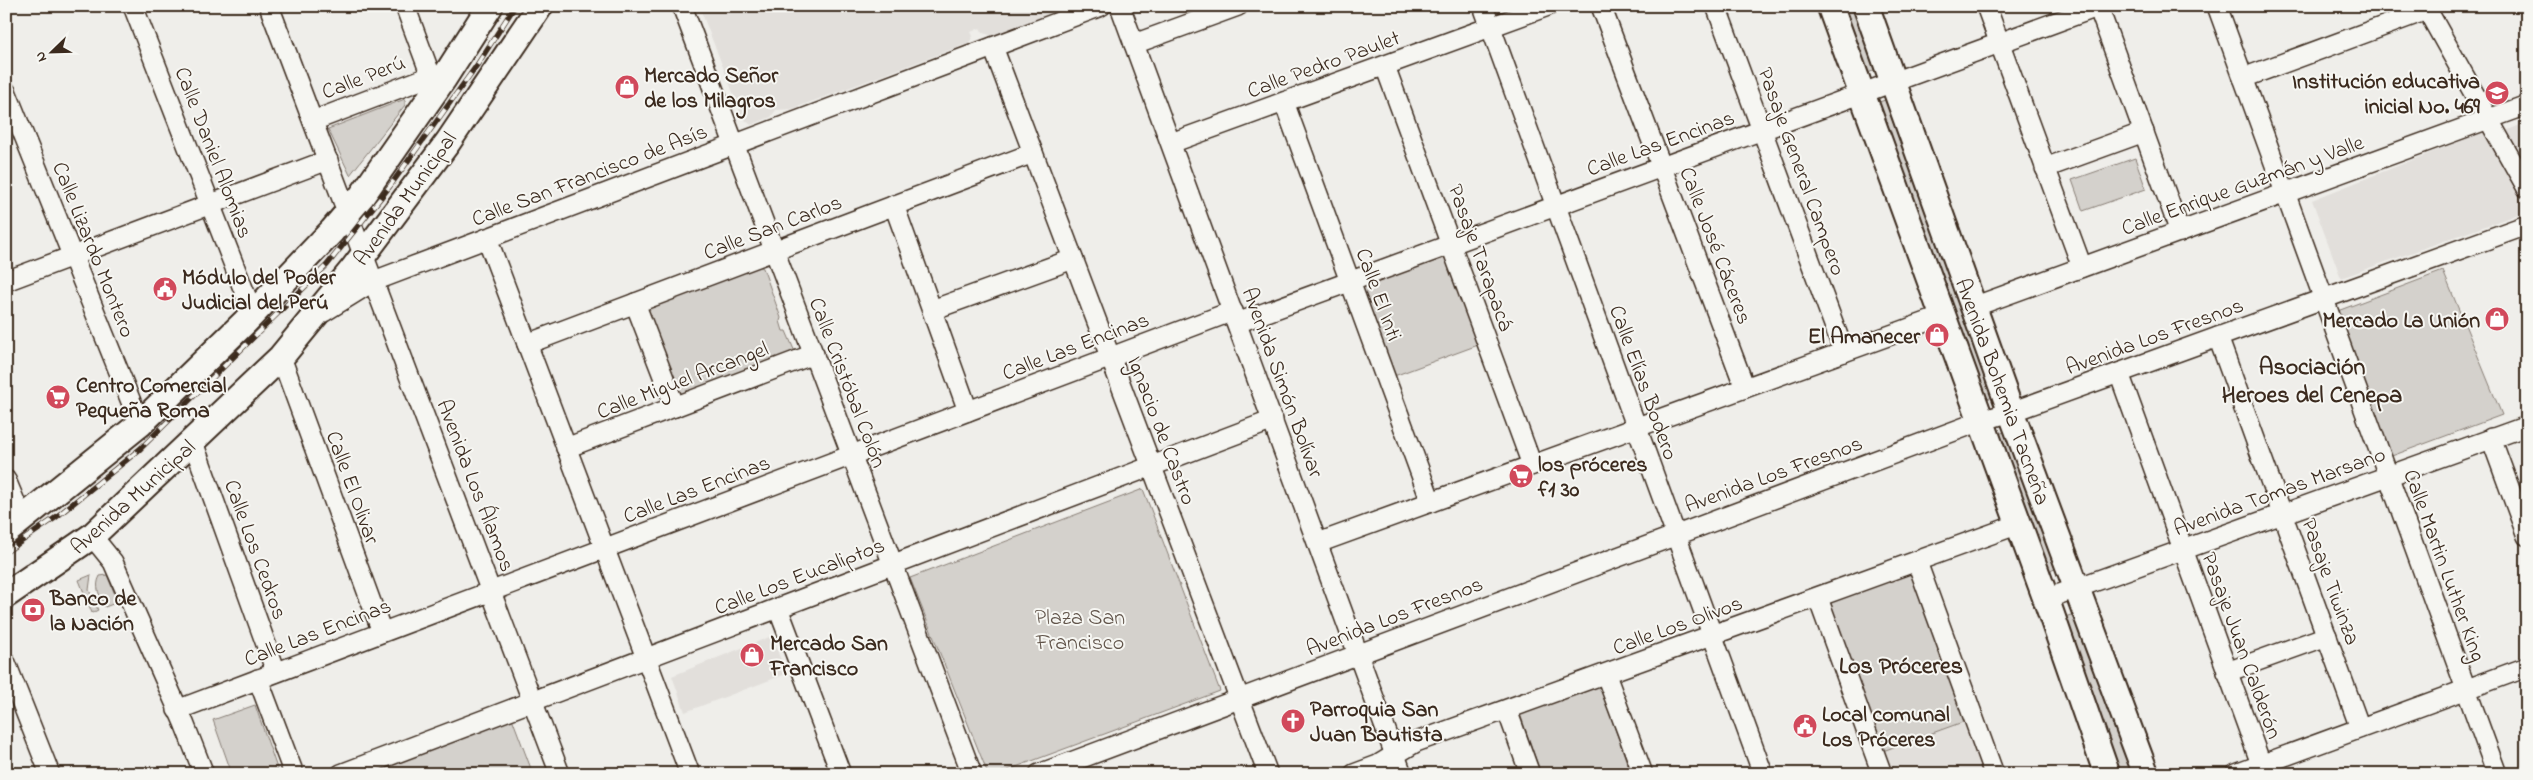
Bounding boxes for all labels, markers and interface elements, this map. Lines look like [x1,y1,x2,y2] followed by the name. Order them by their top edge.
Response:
[1243,23,1406,108] street label: Calle Pedro Paulet
[28,28,78,78] north arrow
[30,48,53,65] text: N
[318,48,411,109] street label: Calle Perú
[644,61,779,119] place label: Mercado Señor de los Milagros
[165,63,260,243] street label: Calle Daniel Alomias
[1748,63,1853,281] street label: Pasaje General Campero
[2292,67,2480,124] place label: Institución educativa inicial No. 469
[614,74,640,100] shop icon: Mercado Señor de los Milagros
[2484,80,2510,106] school or university icon: Institución educativa inicial No. 469
[1583,103,1739,186] street label: Calle Las Encinas
[467,117,713,237] street label: Calle San Francisco de Asís
[347,126,466,274] street label: Avenida Municipal
[2117,128,2369,247] street label: Calle Enrique Guzmán y Valle
[42,157,142,343] street label: Calle Lizardo Montero
[1669,163,1759,329] street label: Calle José Cáceres
[1438,180,1521,336] street label: Pasaje Tarapacá
[699,188,847,270] street label: Calle San Carlos
[1346,244,1409,346] street label: Calle El Inti
[182,263,337,320] place label: Módulo del Poder Judicial del Perú
[1945,274,2057,510] street label: Avenida Bohemia Tacneña
[152,276,178,302] public building icon: Módulo del Poder Judicial del Perú
[1232,283,1331,483] street label: Avenida Simón Bolívar
[2062,291,2248,385] street label: Avenida Los Fresnos
[799,293,893,473] street label: Calle Cristóbal Colón
[1599,301,1685,465] street label: Calle Elías Bodero
[998,305,1154,391] street label: Calle Las Encinas
[2323,306,2480,338] place label: Mercado La Unión
[2484,306,2510,332] shop icon: Mercado La Unión
[1808,322,1921,354] place label: El Amanecer
[1924,322,1950,348] shop icon: El Amanecer
[592,334,774,430] street label: Calle Miguel Arcangel
[2222,351,2402,414] district label: Asociación Heroes del Cenepa
[1116,352,1203,510] street label: Ignacio de Castro
[76,371,227,428] place label: Centro Comercial Pequeña Roma
[45,384,71,410] supermarket icon: Centro Comercial Pequeña Roma
[427,395,522,577] street label: Avenida Los Álamos
[316,427,387,549] street label: Calle El Olivar
[1681,429,1867,523] street label: Avenida Los Fresnos
[64,433,204,563] street label: Avenida Municipal
[2170,440,2390,546] street label: Avenida Tomas Marsano
[619,448,775,534] street label: Calle Las Encinas
[1537,450,1648,507] place label: los próceres f1 30
[1508,463,1534,489] supermarket icon: los próceres f1 30
[2393,465,2493,667] street label: Calle Martin Luther King
[214,476,294,624] street label: Calle Los Cedros
[2291,514,2367,650] street label: Pasaje Tiwinza
[710,531,890,625] street label: Calle Los Eucaliptos
[2192,548,2289,744] street label: Pasaje Juan Calderón
[1302,569,1488,666] street label: Avenida Los Fresnos
[49,584,138,641] place label: Banco de la Nación
[1609,588,1748,665] street label: Calle Los Olivos
[240,591,396,677] street label: Calle Las Encinas
[20,597,46,623] bank icon: Banco de la Nación
[1035,603,1125,660] park label: Plaza San Francisco
[769,629,888,686] place label: Mercado San Francisco
[739,642,765,668] shop icon: Mercado San Francisco
[1839,650,1963,685] district label: Los Próceres
[1310,695,1443,752] place label: Parroquia San Juan Bautista
[1822,700,1950,757] place label: Local comunal Los Próceres
[1280,708,1306,734] church icon: Parroquia San Juan Bautista
[1792,713,1818,739] public building icon: Local comunal Los Próceres

